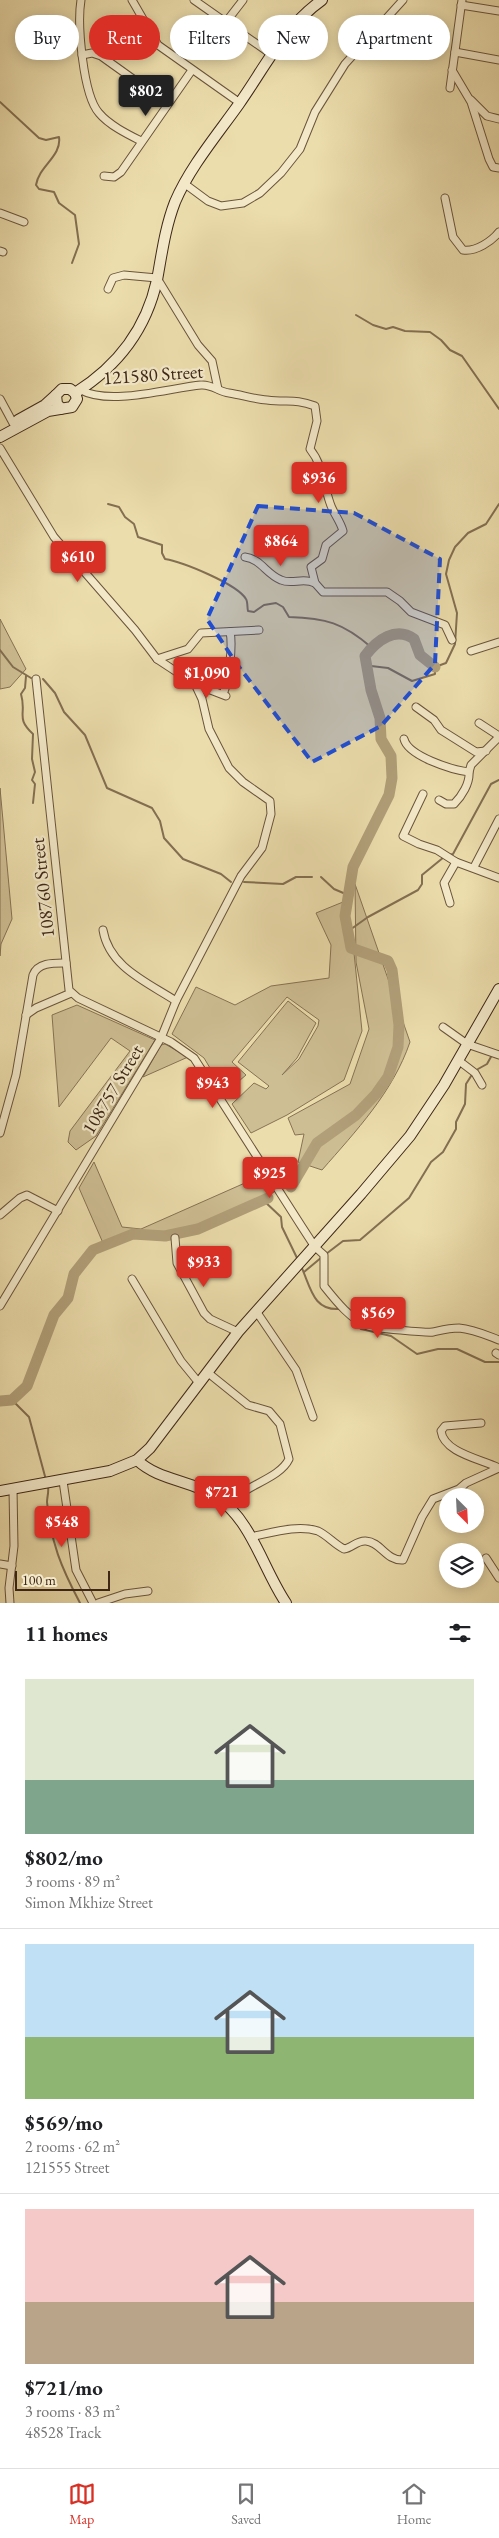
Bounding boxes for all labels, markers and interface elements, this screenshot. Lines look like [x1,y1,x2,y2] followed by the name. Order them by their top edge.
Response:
[15,15,79,60] chip: Buy
[89,15,160,60] chip: Rent
[170,15,248,60] chip: Filters
[258,15,328,60] chip: New
[338,15,450,60] chip: Apartment
[116,74,176,117] pin: $802
[130,80,162,101] text: $802
[102,359,204,390] street label: 121580 Street
[289,462,349,504] pin: $936
[303,467,335,488] text: $936
[251,524,311,567] pin: $864
[265,530,297,551] text: $864
[48,540,108,583] pin: $610
[62,546,94,567] text: $610
[166,656,248,699] pin: $1,090
[184,662,230,683] text: $1,090
[25,837,60,939] street label: 108760 Street
[76,1040,149,1139] street label: 108757 Street
[183,1066,243,1109] pin: $943
[197,1072,229,1093] text: $943
[240,1156,300,1199] pin: $925
[254,1162,286,1183] text: $925
[174,1246,234,1288] pin: $933
[188,1251,220,1272] text: $933
[348,1296,408,1339] pin: $569
[362,1302,394,1323] text: $569
[192,1476,252,1518] pin: $721
[206,1481,238,1502] text: $721
[439,1488,484,1532] north arrow
[439,1488,484,1588] map controls
[32,1506,92,1548] pin: $548
[46,1511,78,1532] text: $548
[439,1543,484,1588] button: layers
[15,1568,110,1591] scale bar
[22,1571,56,1589] text: 100 m
[446,1619,474,1647] icon: filters
[25,1620,108,1647] text: 11 homes
[205,1711,295,1801] icon: home
[25,1844,103,1871] text: $802/mo
[25,1871,120,1892] text: 3 rooms · 89 m²
[25,1892,153,1913] text: Simon Mkhize Street
[205,1977,295,2067] icon: home
[25,2109,103,2136] text: $569/mo
[25,2136,120,2157] text: 2 rooms · 62 m²
[25,2157,109,2178] text: 121555 Street
[205,2242,295,2332] icon: home
[25,2374,103,2401] text: $721/mo
[25,2401,120,2422] text: 3 rooms · 83 m²
[25,2422,101,2443] text: 48528 Track
[68,2480,96,2528] tab: Map
[231,2480,261,2528] tab: Saved
[397,2480,431,2528] tab: Home

